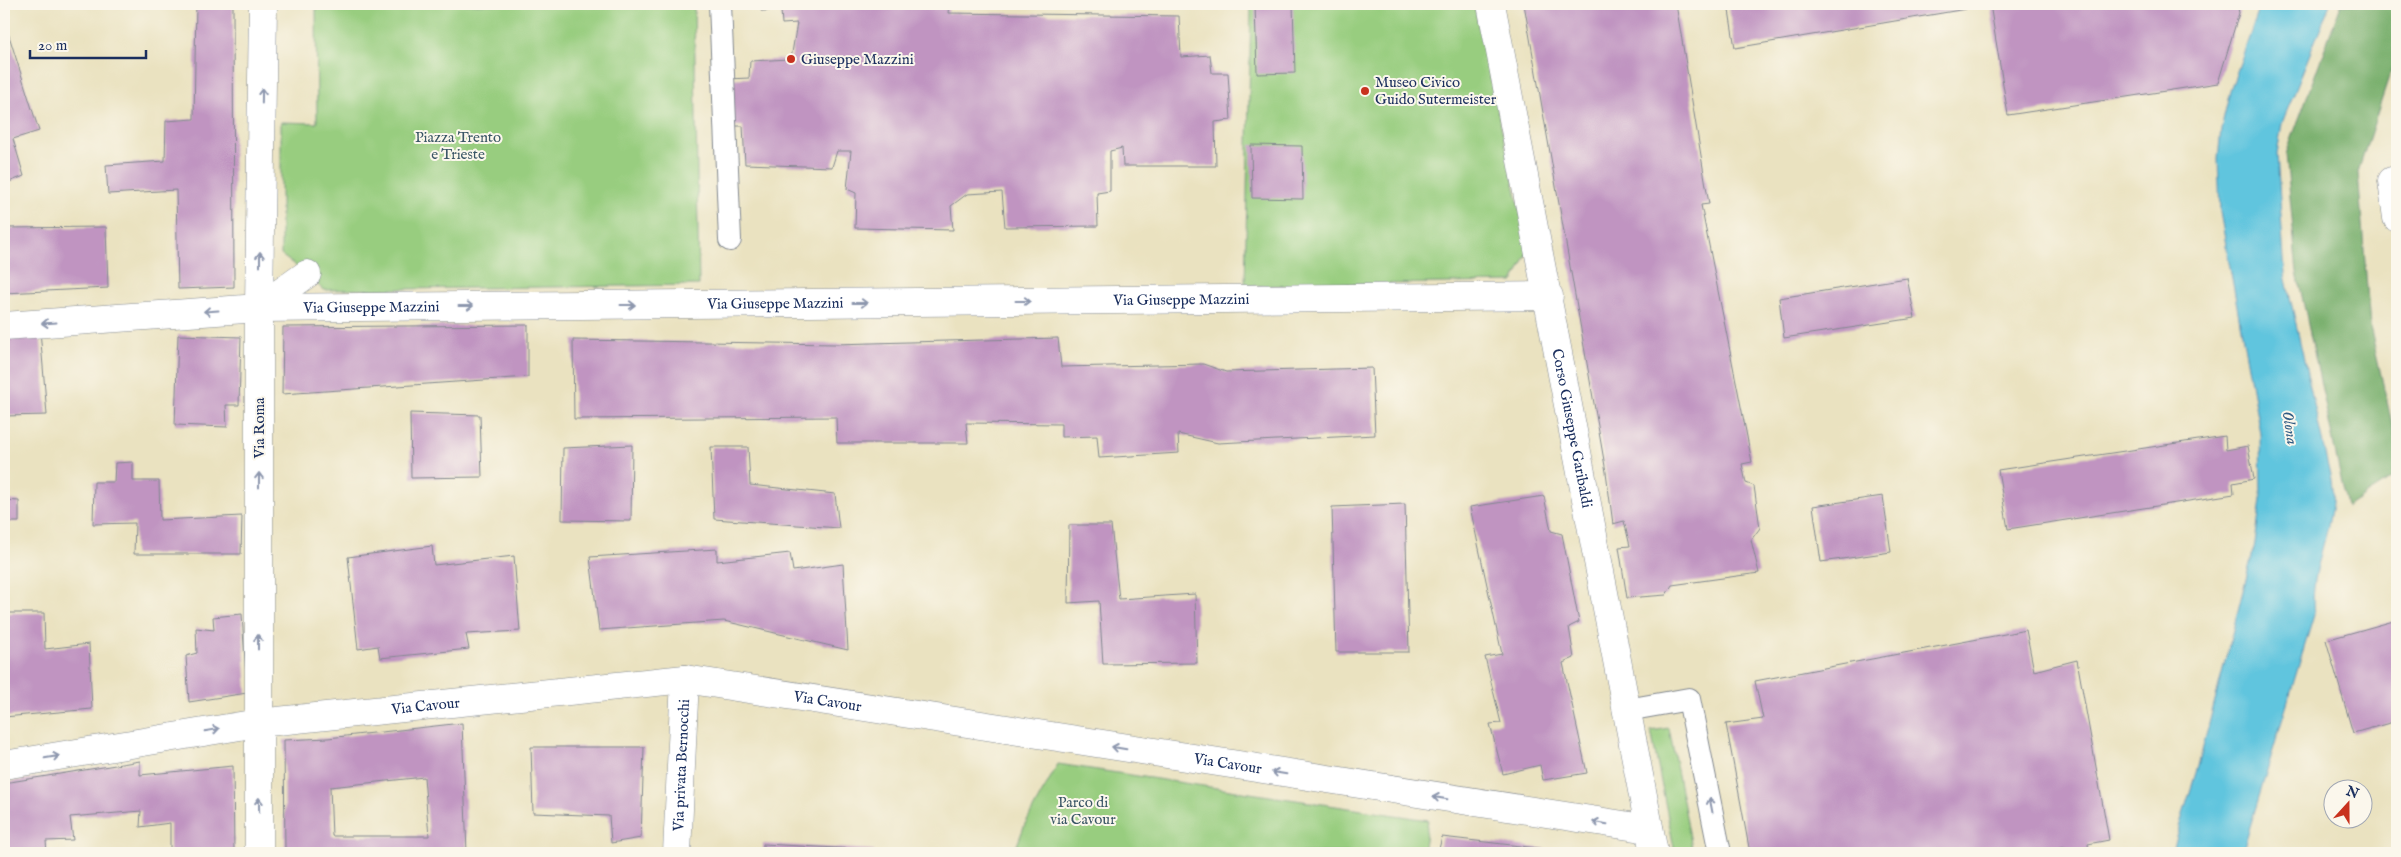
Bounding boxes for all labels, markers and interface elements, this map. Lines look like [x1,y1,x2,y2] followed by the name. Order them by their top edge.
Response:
[30,28,146,60] scale bar
[38,36,68,55] text: 20 m
[801,50,914,69] place label: Giuseppe Mazzini
[785,53,797,65] marker: Giuseppe Mazzini
[1375,73,1497,109] place label: Museo Civico Guido Sutermeister
[1359,85,1371,97] marker: Museo Civico Guido Sutermeister
[257,89,267,105] one-way arrow
[415,128,501,164] park label: Piazza Trento e Trieste
[255,251,265,268] one-way arrow
[1112,289,1250,310] street label: Via Giuseppe Mazzini
[706,293,844,313] street label: Via Giuseppe Mazzini
[1014,296,1031,306] one-way arrow
[302,297,440,317] street label: Via Giuseppe Mazzini
[852,298,868,308] one-way arrow
[620,300,636,310] one-way arrow
[457,301,473,311] one-way arrow
[203,306,219,316] one-way arrow
[41,318,57,327] one-way arrow
[1548,347,1597,509] street label: Corso Giuseppe Garibaldi
[250,397,269,460] street label: Via Roma
[2276,410,2302,446] water label: Olona
[254,472,264,488] one-way arrow
[253,634,263,650] one-way arrow
[791,686,863,716] street label: Via Cavour
[390,693,461,719] street label: Via Cavour
[668,698,694,833] street label: Via privata Bernocchi
[204,725,220,735] one-way arrow
[1111,742,1127,752] one-way arrow
[1191,749,1264,778] street label: Via Cavour
[43,752,59,762] one-way arrow
[1272,767,1288,777] one-way arrow
[2324,780,2374,830] north arrow
[2342,782,2361,803] text: N
[1050,793,1116,829] park label: Parco di via Cavour
[1432,793,1448,803] one-way arrow
[254,797,264,813] one-way arrow
[1705,798,1715,814] one-way arrow
[1593,818,1609,828] one-way arrow

